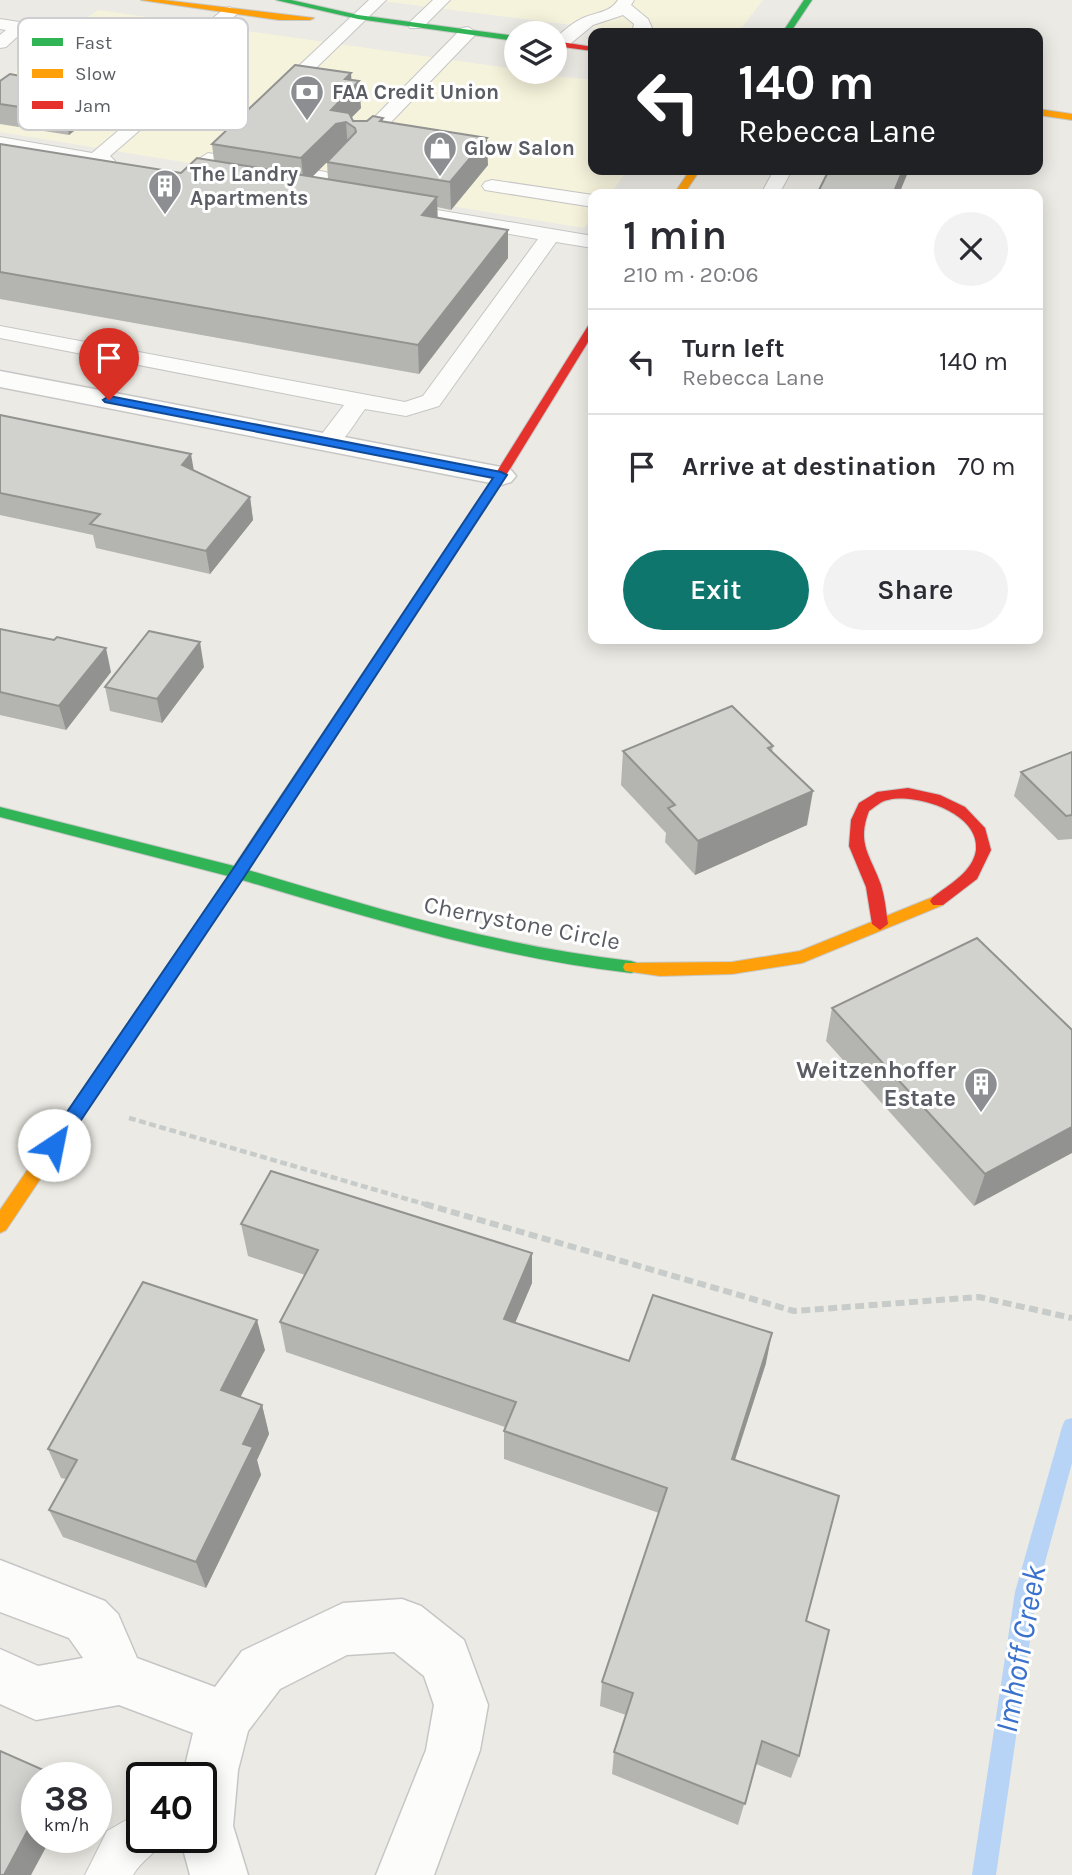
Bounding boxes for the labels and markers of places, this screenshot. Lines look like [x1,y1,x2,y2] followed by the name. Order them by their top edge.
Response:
[288,73,326,122] bank icon: FAA Credit Union
[332,80,499,104] place label: FAA Credit Union
[421,129,459,178] shop icon: Glow Salon
[464,136,575,160] place label: Glow Salon
[190,162,308,210] place label: The Landry Apartments
[146,167,184,216] building icon: The Landry Apartments
[79,328,139,400] pin
[796,1056,957,1112] place label: Weitzenhoffer Estate
[962,1065,1000,1114] building icon: Weitzenhoffer Estate

